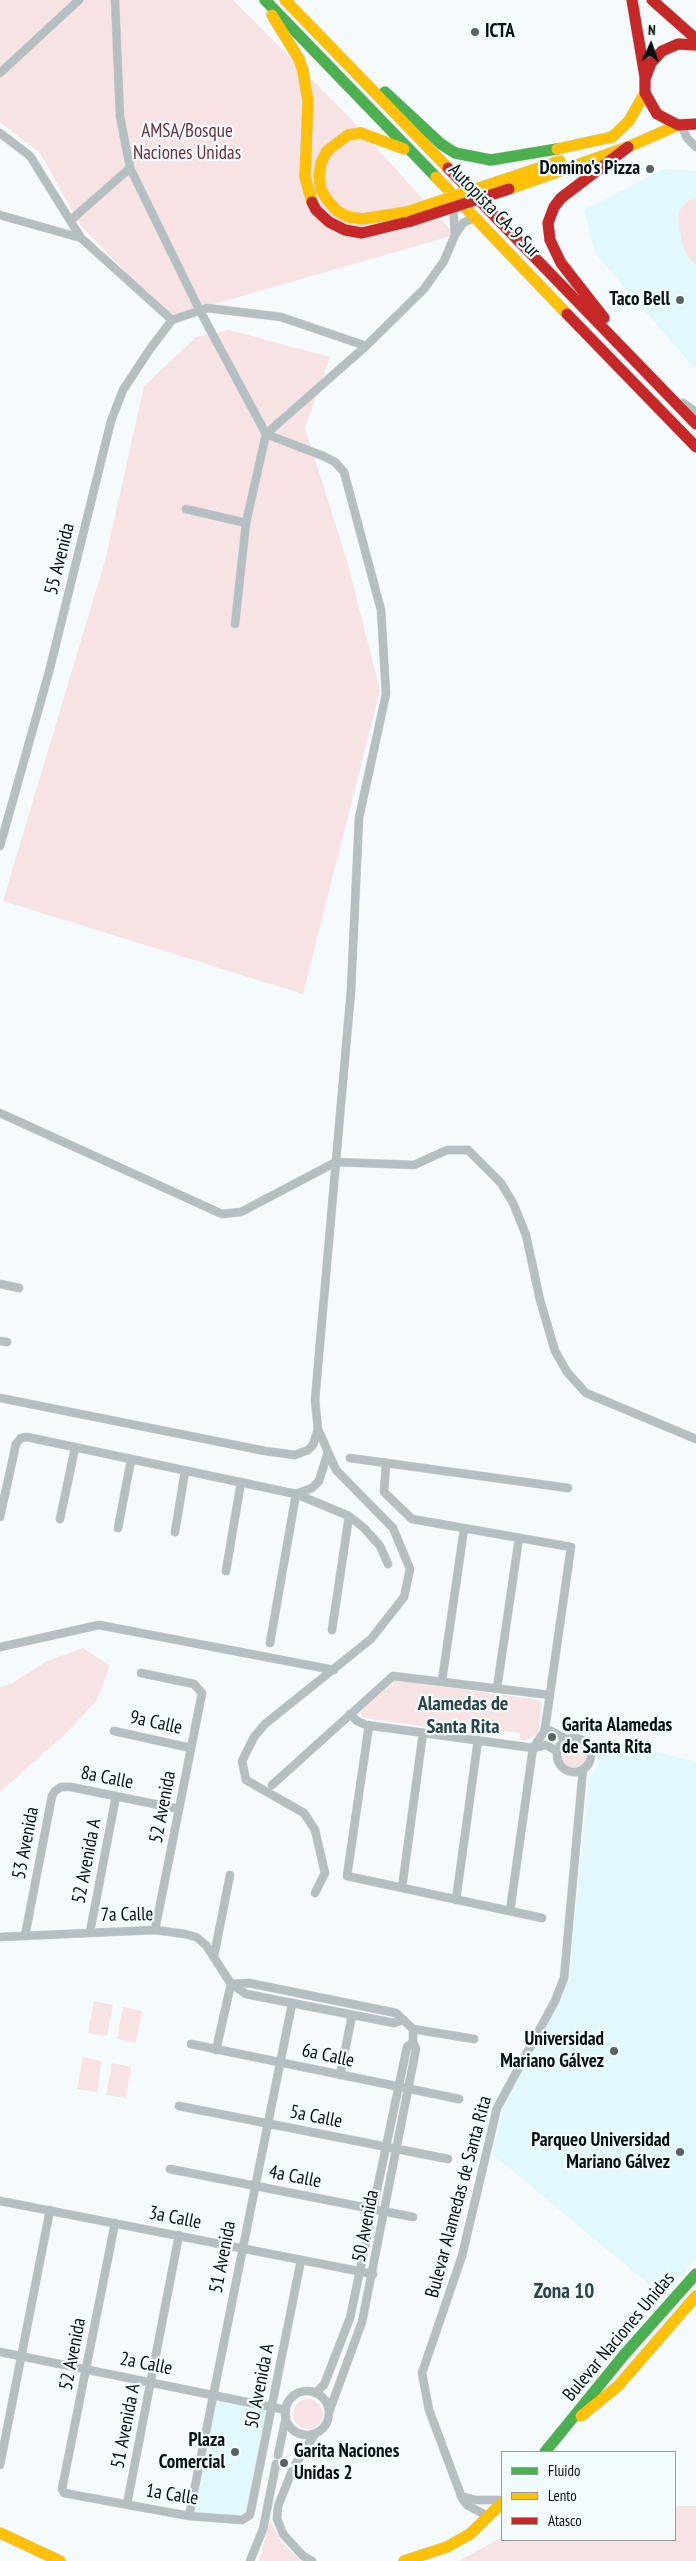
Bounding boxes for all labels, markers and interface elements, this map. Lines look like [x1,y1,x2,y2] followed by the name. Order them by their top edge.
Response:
[626,20,676,70] north arrow
[485,21,515,43] place label: ICTA
[648,21,656,39] text: N
[469,26,481,38] marker: ICTA
[133,121,241,165] park label: AMSA/Bosque Naciones Unidas
[540,158,640,180] place label: Domino's Pizza
[443,159,545,263] street label: Autopista CA-9 Sur
[644,163,656,175] marker: Domino's Pizza
[609,289,670,311] place label: Taco Bell
[674,294,686,306] marker: Taco Bell
[40,521,80,597] street label: 55 Avenida
[418,1692,508,1739] district label: Alamedas de Santa Rita
[128,1706,184,1740] street label: 9a Calle
[562,1715,672,1759] place label: Garita Alamedas de Santa Rita
[546,1731,558,1743] marker: Garita Alamedas de Santa Rita
[79,1762,135,1794] street label: 8a Calle
[145,1769,181,1845] street label: 52 Avenida
[8,1805,44,1881] street label: 53 Avenida
[68,1817,106,1905] street label: 52 Avenida A
[100,1903,154,1927] street label: 7a Calle
[500,2029,604,2073] place label: Universidad Mariano Gálvez
[300,2039,356,2073] street label: 6a Calle
[608,2045,620,2057] marker: Universidad Mariano Gálvez
[421,2094,497,2300] street label: Bulevar Alamedas de Santa Rita
[288,2101,344,2133] street label: 5a Calle
[531,2130,670,2174] place label: Parqueo Universidad Mariano Gálvez
[674,2146,686,2158] marker: Parqueo Universidad Mariano Gálvez
[267,2161,323,2193] street label: 4a Calle
[348,2188,384,2264] street label: 50 Avenida
[147,2202,203,2234] street label: 3a Calle
[205,2219,241,2295] street label: 51 Avenida
[558,2268,680,2406] street label: Bulevar Naciones Unidas
[534,2279,594,2305] district label: Zona 10
[55,2316,91,2392] street label: 52 Avenida
[241,2342,279,2430] street label: 50 Avenida A
[118,2348,174,2380] street label: 2a Calle
[107,2382,145,2470] street label: 51 Avenida A
[159,2430,225,2474] place label: Plaza Comercial
[294,2441,399,2485] place label: Garita Naciones Unidas 2
[229,2446,241,2458] marker: Plaza Comercial
[501,2451,676,2541] legend
[278,2457,290,2469] marker: Garita Naciones Unidas 2
[548,2461,580,2480] text: Fluido
[144,2480,200,2510] street label: 1a Calle
[548,2486,577,2505] text: Lento
[548,2511,582,2530] text: Atasco

